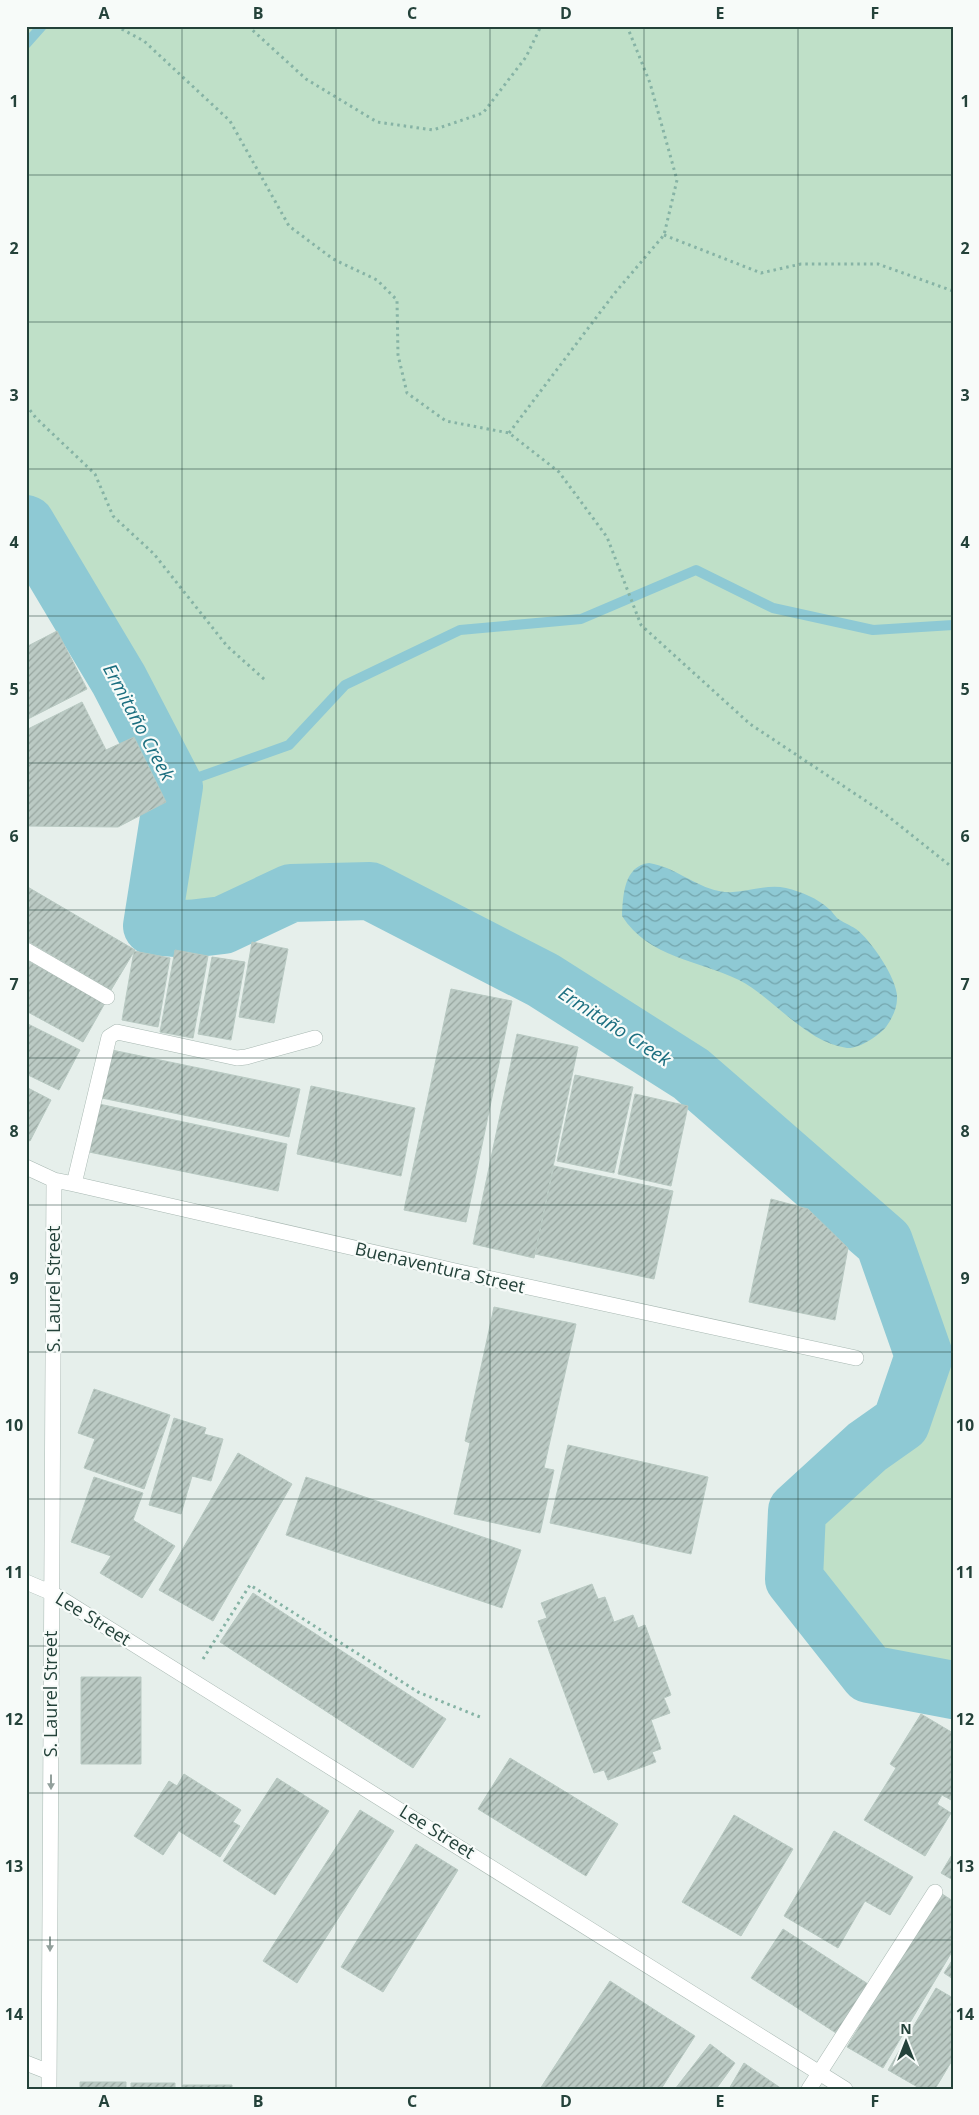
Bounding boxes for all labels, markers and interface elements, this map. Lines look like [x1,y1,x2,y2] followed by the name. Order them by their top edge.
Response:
[98,2,110,24] text: A
[253,2,263,24] text: B
[407,2,417,24] text: C
[560,2,572,24] text: D
[716,2,725,24] text: E
[871,2,879,24] text: F
[9,90,19,112] text: 1
[960,90,970,112] text: 1
[9,237,19,259] text: 2
[960,237,970,259] text: 2
[9,384,19,406] text: 3
[960,384,970,406] text: 3
[9,531,19,553] text: 4
[960,531,970,553] text: 4
[97,659,181,786] water label: Ermitaño Creek
[9,678,19,700] text: 5
[960,678,970,700] text: 5
[9,825,19,847] text: 6
[960,825,970,847] text: 6
[9,973,19,995] text: 7
[960,973,970,995] text: 7
[554,980,677,1072] water label: Ermitaño Creek
[9,1120,19,1142] text: 8
[960,1120,970,1142] text: 8
[41,1226,65,1352] street label: S. Laurel Street
[353,1236,528,1298] street label: Buenaventura Street
[9,1267,19,1289] text: 9
[960,1267,970,1289] text: 9
[5,1414,23,1436] text: 10
[956,1414,974,1436] text: 10
[5,1561,23,1583] text: 11
[956,1561,974,1583] text: 11
[51,1586,136,1651] street label: Lee Street
[38,1631,62,1757] street label: S. Laurel Street
[5,1708,23,1730] text: 12
[956,1708,974,1730] text: 12
[47,1774,55,1790] one-way arrow
[395,1799,480,1864] street label: Lee Street
[5,1855,23,1877] text: 13
[956,1855,974,1877] text: 13
[46,1936,54,1952] one-way arrow
[5,2003,23,2025] text: 14
[956,2003,974,2025] text: 14
[882,2018,932,2068] north arrow
[900,2019,912,2038] text: N
[98,2090,110,2112] text: A
[253,2090,263,2112] text: B
[407,2090,417,2112] text: C
[560,2090,572,2112] text: D
[716,2090,725,2112] text: E
[871,2090,879,2112] text: F

